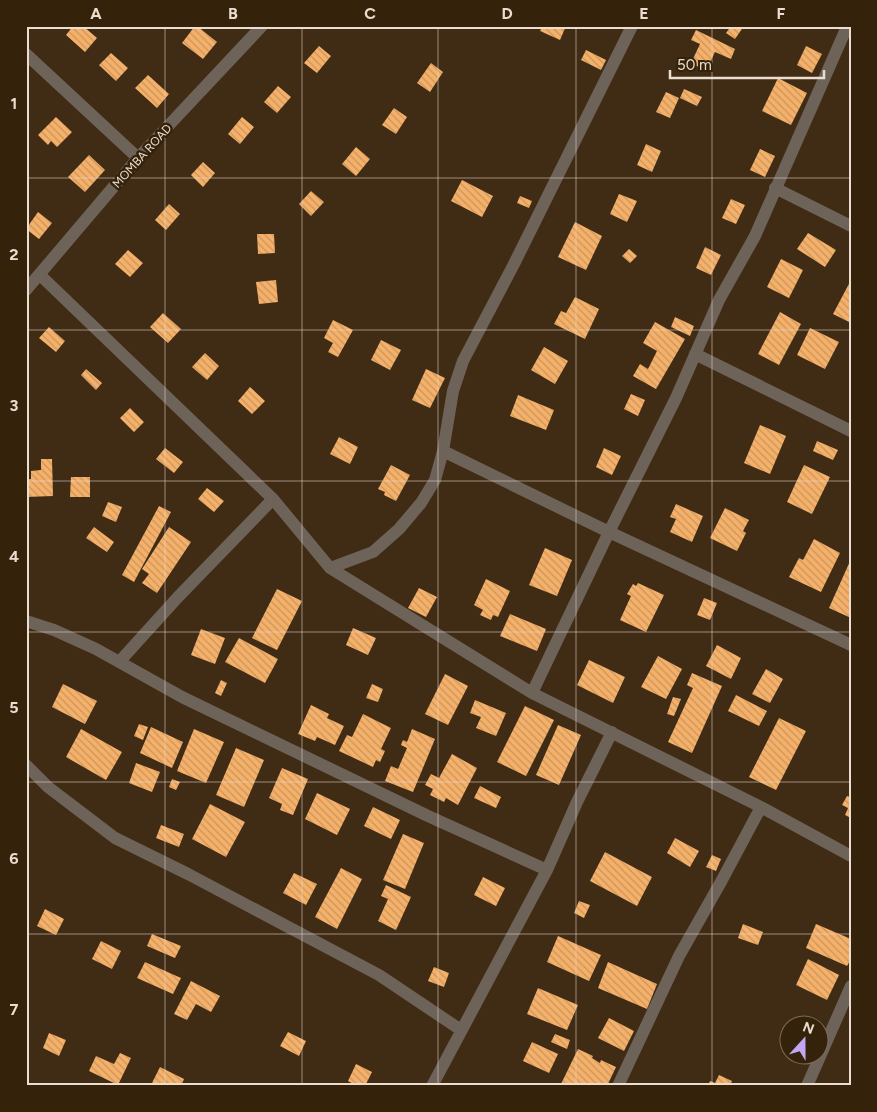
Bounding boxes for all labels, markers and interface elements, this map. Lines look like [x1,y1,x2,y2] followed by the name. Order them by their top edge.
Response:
[90,4,102,23] text: A
[228,4,238,23] text: B
[364,4,376,23] text: C
[501,4,513,23] text: D
[639,4,649,23] text: E
[777,4,786,23] text: F
[670,48,823,80] scale bar
[677,56,712,74] text: 50 m
[11,94,17,113] text: 1
[110,121,174,191] street label: MOMBA ROAD
[9,245,19,264] text: 2
[10,396,19,415] text: 3
[9,547,19,566] text: 4
[9,698,19,717] text: 5
[9,849,19,868] text: 6
[10,1000,19,1019] text: 7
[780,1014,830,1064] north arrow
[800,1018,817,1038] text: N

